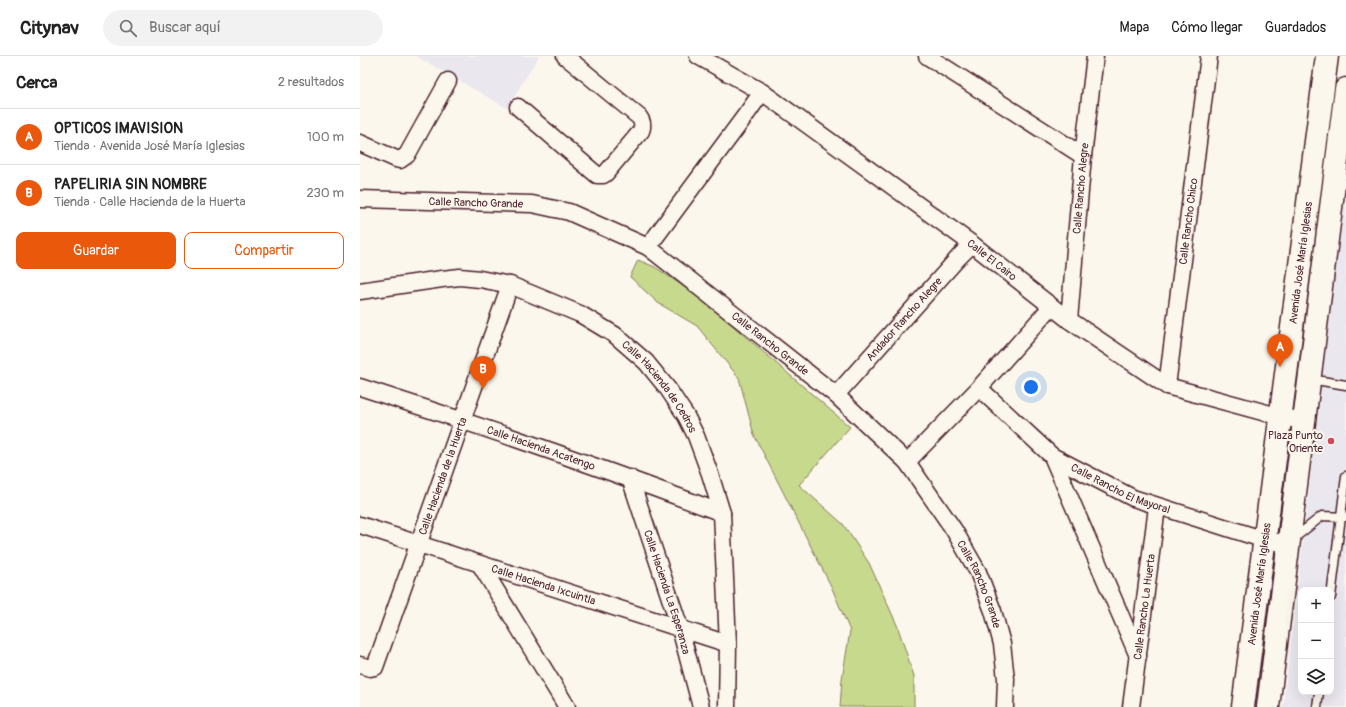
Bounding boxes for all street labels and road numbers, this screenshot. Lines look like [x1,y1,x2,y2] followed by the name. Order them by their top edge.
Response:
[1070,142,1092,235] street label: Calle Rancho Alegre
[1177,177,1200,265] street label: Calle Rancho Chico
[428,195,524,211] street label: Calle Rancho Grande
[1286,201,1315,325] street label: Avenida José María Iglesias
[964,237,1019,283] street label: Calle El Cairo
[864,274,945,364] street label: Andador Rancho Alegre
[729,309,812,378] street label: Calle Rancho Grande
[619,338,699,435] street label: Calle Hacienda de Cedros
[416,416,470,537] street label: Calle Hacienda de la Huerta
[485,423,597,473] street label: Calle Hacienda Acatengo
[1069,461,1172,516] street label: Calle Rancho El Mayoral
[1245,522,1274,646] street label: Avenida José María Iglesias
[641,528,693,656] street label: Calle Hacienda La Esperanza
[954,538,1003,630] street label: Calle Rancho Grande
[1131,553,1158,661] street label: Calle Rancho La Huerta
[490,562,597,608] street label: Calle Hacienda Ixcuintla

